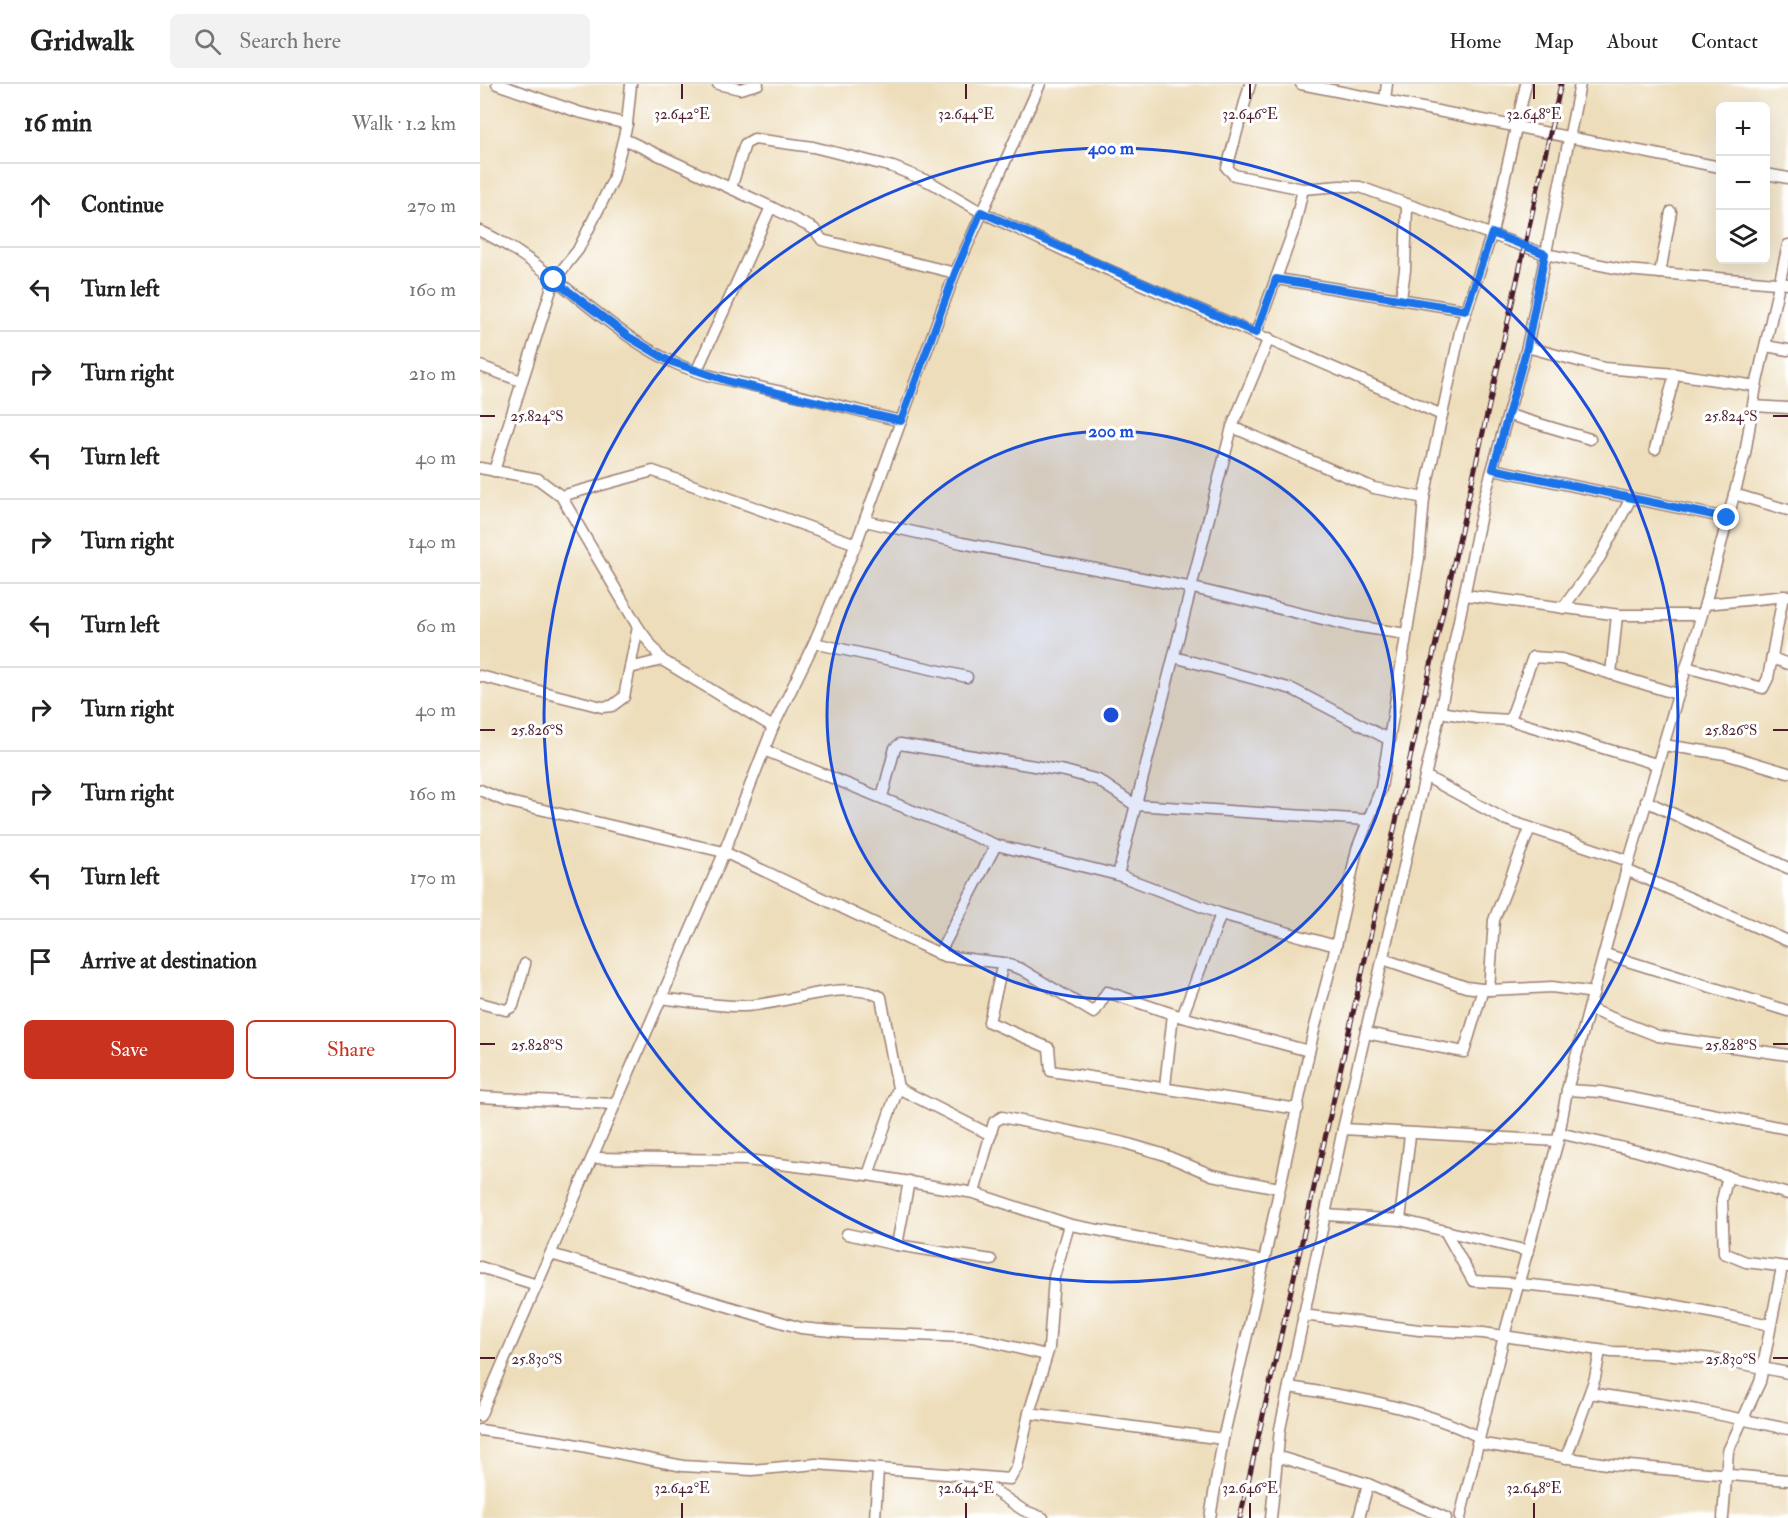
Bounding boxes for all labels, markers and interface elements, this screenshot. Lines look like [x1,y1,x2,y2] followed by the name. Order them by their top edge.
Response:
[170,14,590,68] search box
[30,24,134,59] text: Gridwalk
[191,25,224,58] icon: search
[239,27,341,55] text: Search here
[1449,28,1501,55] text: Home
[1534,28,1574,55] text: Map
[1607,28,1658,55] text: About
[1691,28,1758,55] text: Contact
[1716,102,1770,264] map controls
[1716,102,1770,156] button: +
[654,105,710,124] text: 32.642°E
[938,105,994,124] text: 32.644°E
[1222,105,1278,124] text: 32.646°E
[1506,105,1562,124] text: 32.648°E
[24,107,92,139] text: 16 min
[352,111,456,136] text: Walk · 1.2 km
[1087,137,1135,160] text: 400 m
[1716,156,1770,210] button: −
[24,189,57,222] icon: ahead
[81,191,164,219] text: Continue
[407,193,456,218] text: 270 m
[1716,210,1770,264] button: layers
[540,266,566,292] route start
[24,273,57,306] icon: left
[81,275,160,303] text: Turn left
[409,277,456,302] text: 160 m
[24,357,57,390] icon: right
[81,359,174,387] text: Turn right
[409,361,456,386] text: 210 m
[510,407,564,426] text: 25.824°S
[1704,407,1758,426] text: 25.824°S
[1088,420,1135,443] text: 200 m
[24,441,57,474] icon: left
[81,443,160,471] text: Turn left
[415,445,456,470] text: 40 m
[1713,504,1739,530] route end
[24,525,57,558] icon: right
[81,527,174,555] text: Turn right
[408,529,456,554] text: 140 m
[24,609,57,642] icon: left
[81,611,160,639] text: Turn left
[416,613,456,638] text: 60 m
[24,693,57,726] icon: right
[81,695,174,723] text: Turn right
[415,697,456,722] text: 40 m
[1101,705,1121,725] centre of rings
[511,721,563,740] text: 25.826°S
[1705,721,1757,740] text: 25.826°S
[24,777,57,810] icon: right
[81,779,174,807] text: Turn right
[409,781,456,806] text: 160 m
[24,861,57,894] icon: left
[81,863,160,891] text: Turn left
[410,865,456,890] text: 170 m
[24,945,57,978] icon: arrive
[81,947,257,975] text: Arrive at destination
[24,1020,234,1079] button: Save
[246,1020,456,1079] button: Share
[511,1036,563,1055] text: 25.828°S
[1705,1036,1757,1055] text: 25.828°S
[512,1350,562,1369] text: 25.830°S
[1706,1350,1756,1369] text: 25.830°S
[654,1479,710,1498] text: 32.642°E
[938,1479,994,1498] text: 32.644°E
[1222,1479,1278,1498] text: 32.646°E
[1506,1479,1562,1498] text: 32.648°E

